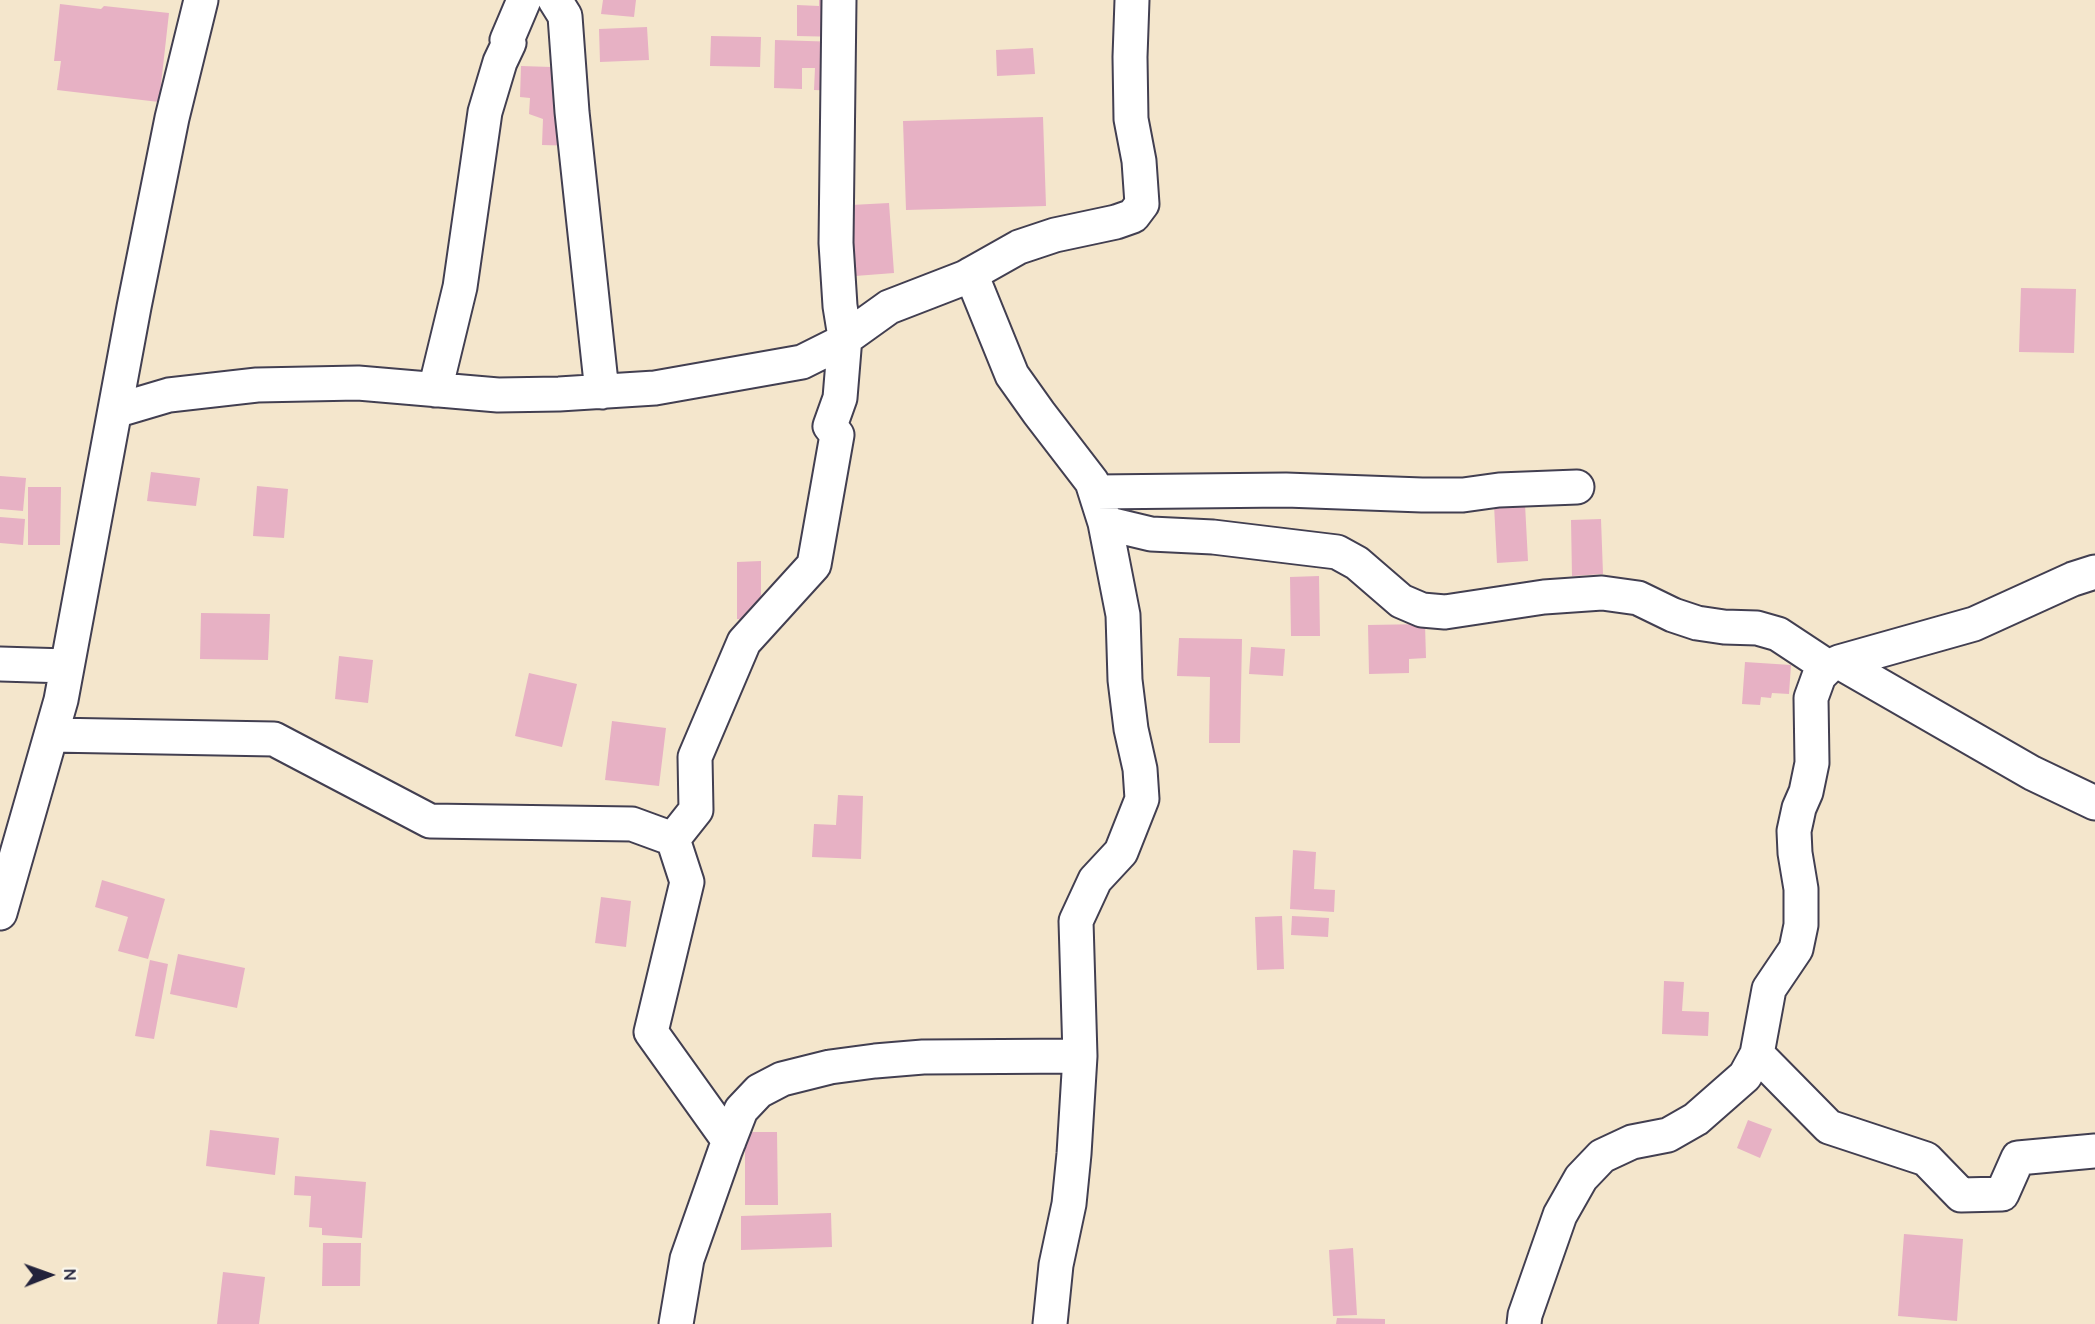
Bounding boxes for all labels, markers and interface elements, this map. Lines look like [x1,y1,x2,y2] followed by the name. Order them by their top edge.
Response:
[14,1240,84,1310] north arrow
[59,1268,81,1281] text: N

